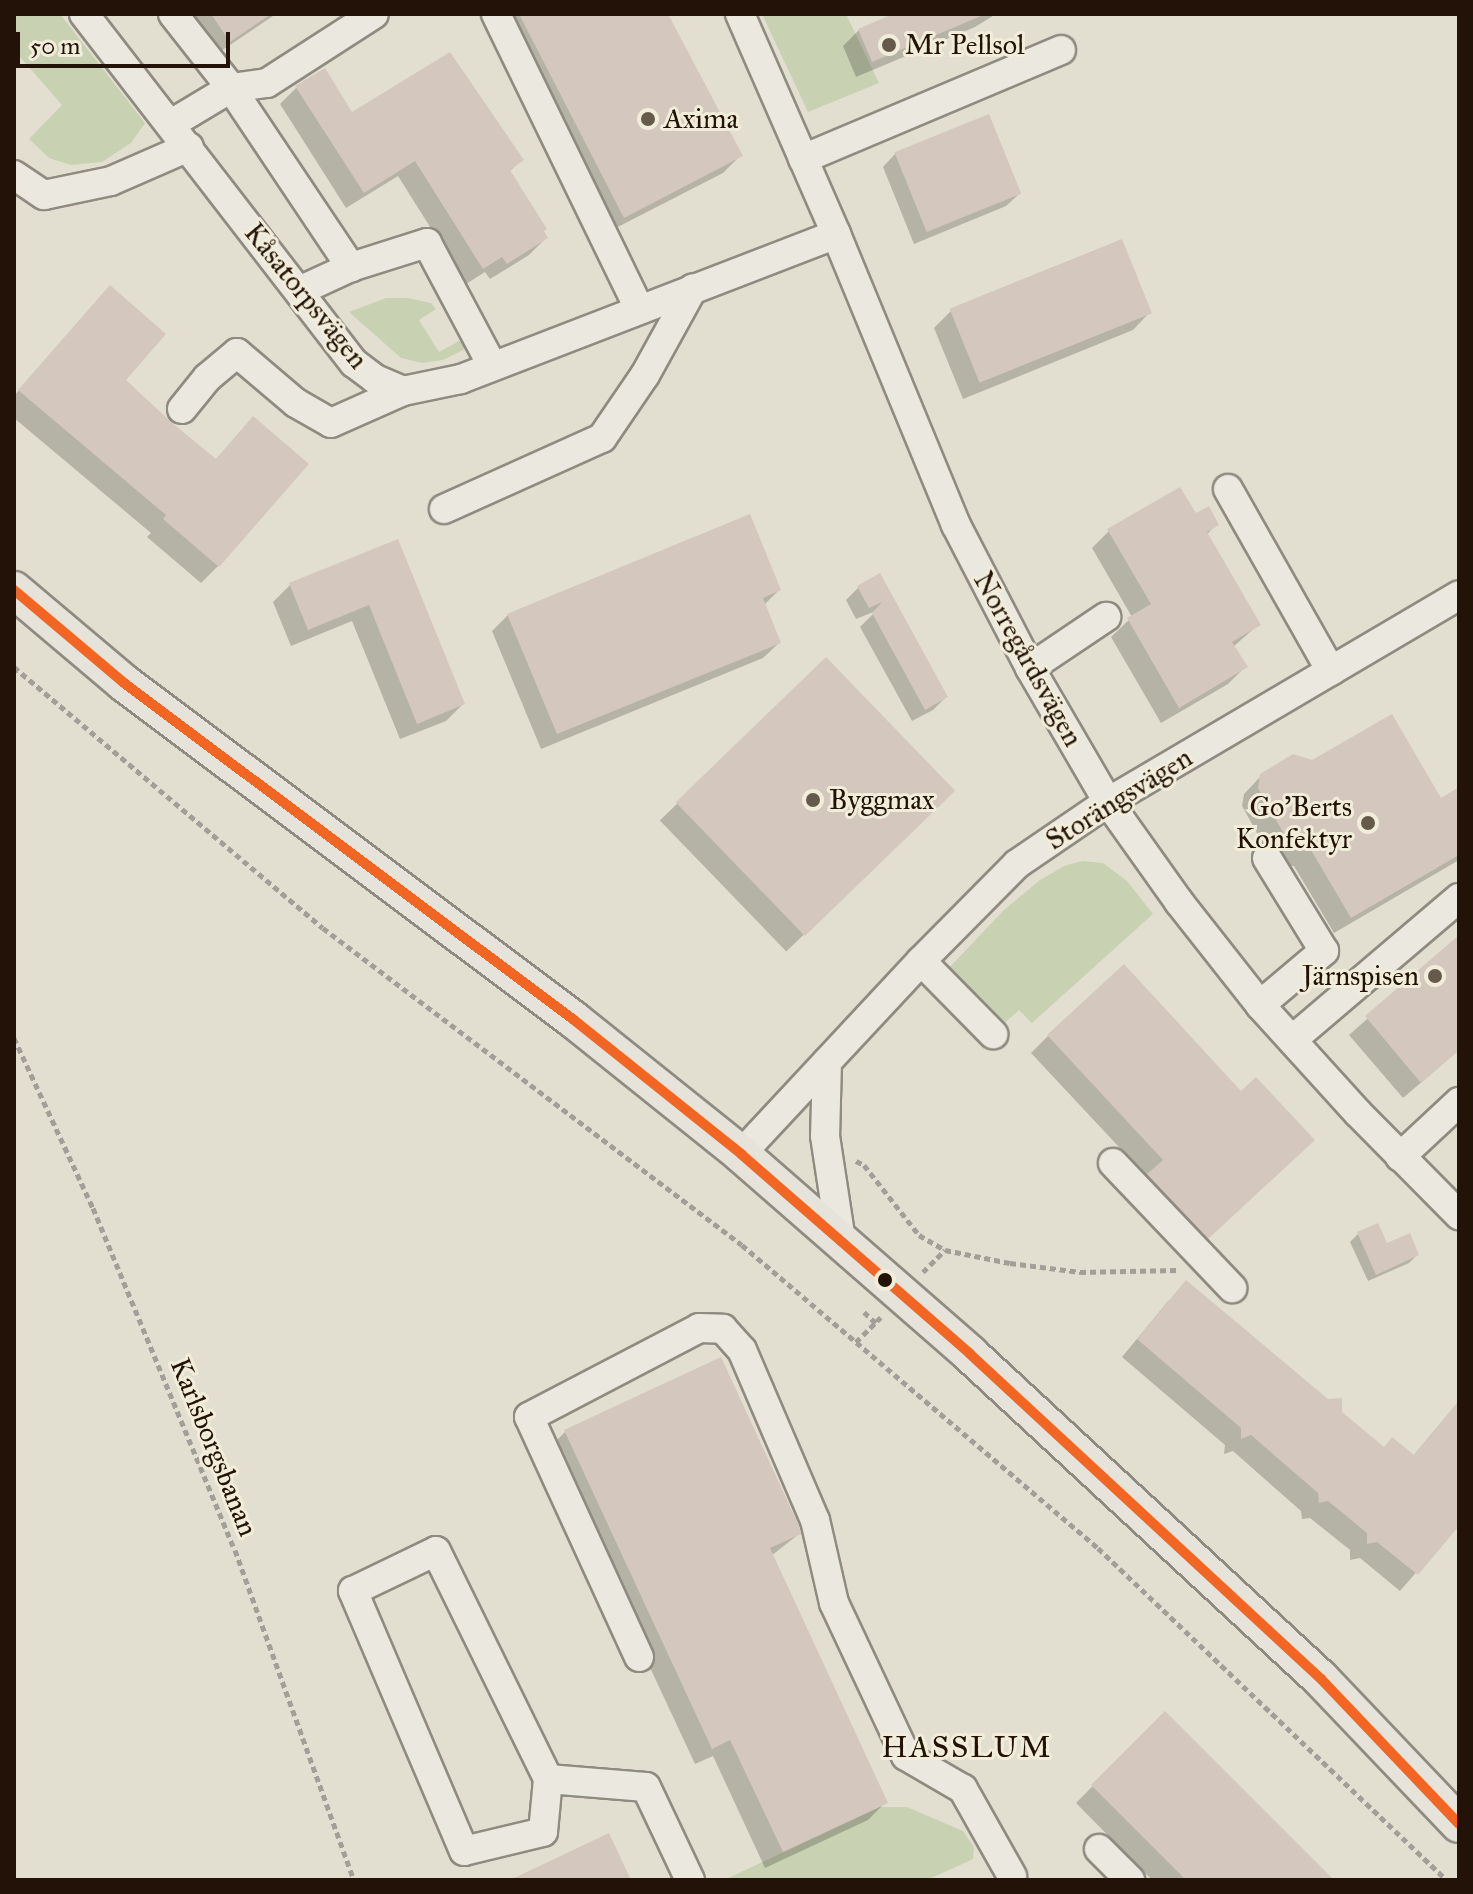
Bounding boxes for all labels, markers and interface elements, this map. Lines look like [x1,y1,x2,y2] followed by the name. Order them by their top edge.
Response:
[20,16,234,66] scale bar
[905,28,1025,62] place label: Mr Pellsol
[30,31,80,61] text: 50 m
[880,36,898,54] marker: Mr Pellsol
[664,102,738,136] place label: Axima
[639,110,657,128] marker: Axima
[237,216,375,376] street label: Kåsatorpsvägen
[966,566,1090,752] street label: Norregårdsvägen
[1040,741,1198,857] street label: Storängsvägen
[829,783,934,817] place label: Byggmax
[1236,790,1352,856] place label: Go'Berts Konfektyr
[804,791,822,809] marker: Byggmax
[1359,814,1377,832] marker: Go'Berts Konfektyr
[1302,959,1419,993] place label: Järnspisen
[1426,967,1444,985] marker: Järnspisen
[877,1272,893,1288] unlabelled marker
[163,1353,265,1541] street label: Karlsborgsbanan
[882,1729,1052,1765] district label: HASSLUM

